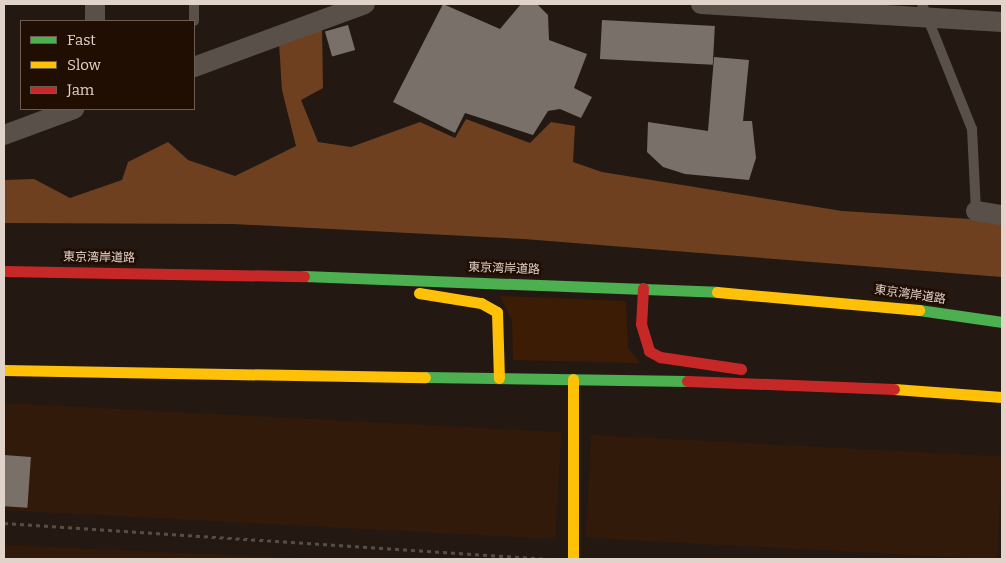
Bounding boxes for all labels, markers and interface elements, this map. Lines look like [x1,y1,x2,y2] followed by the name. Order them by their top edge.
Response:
[20,20,195,110] legend
[67,31,96,49] text: Fast
[67,56,101,74] text: Slow
[67,81,94,99] text: Jam
[63,250,135,266] street label: 東京湾岸道路
[468,261,540,277] street label: 東京湾岸道路
[873,283,947,307] street label: 東京湾岸道路

